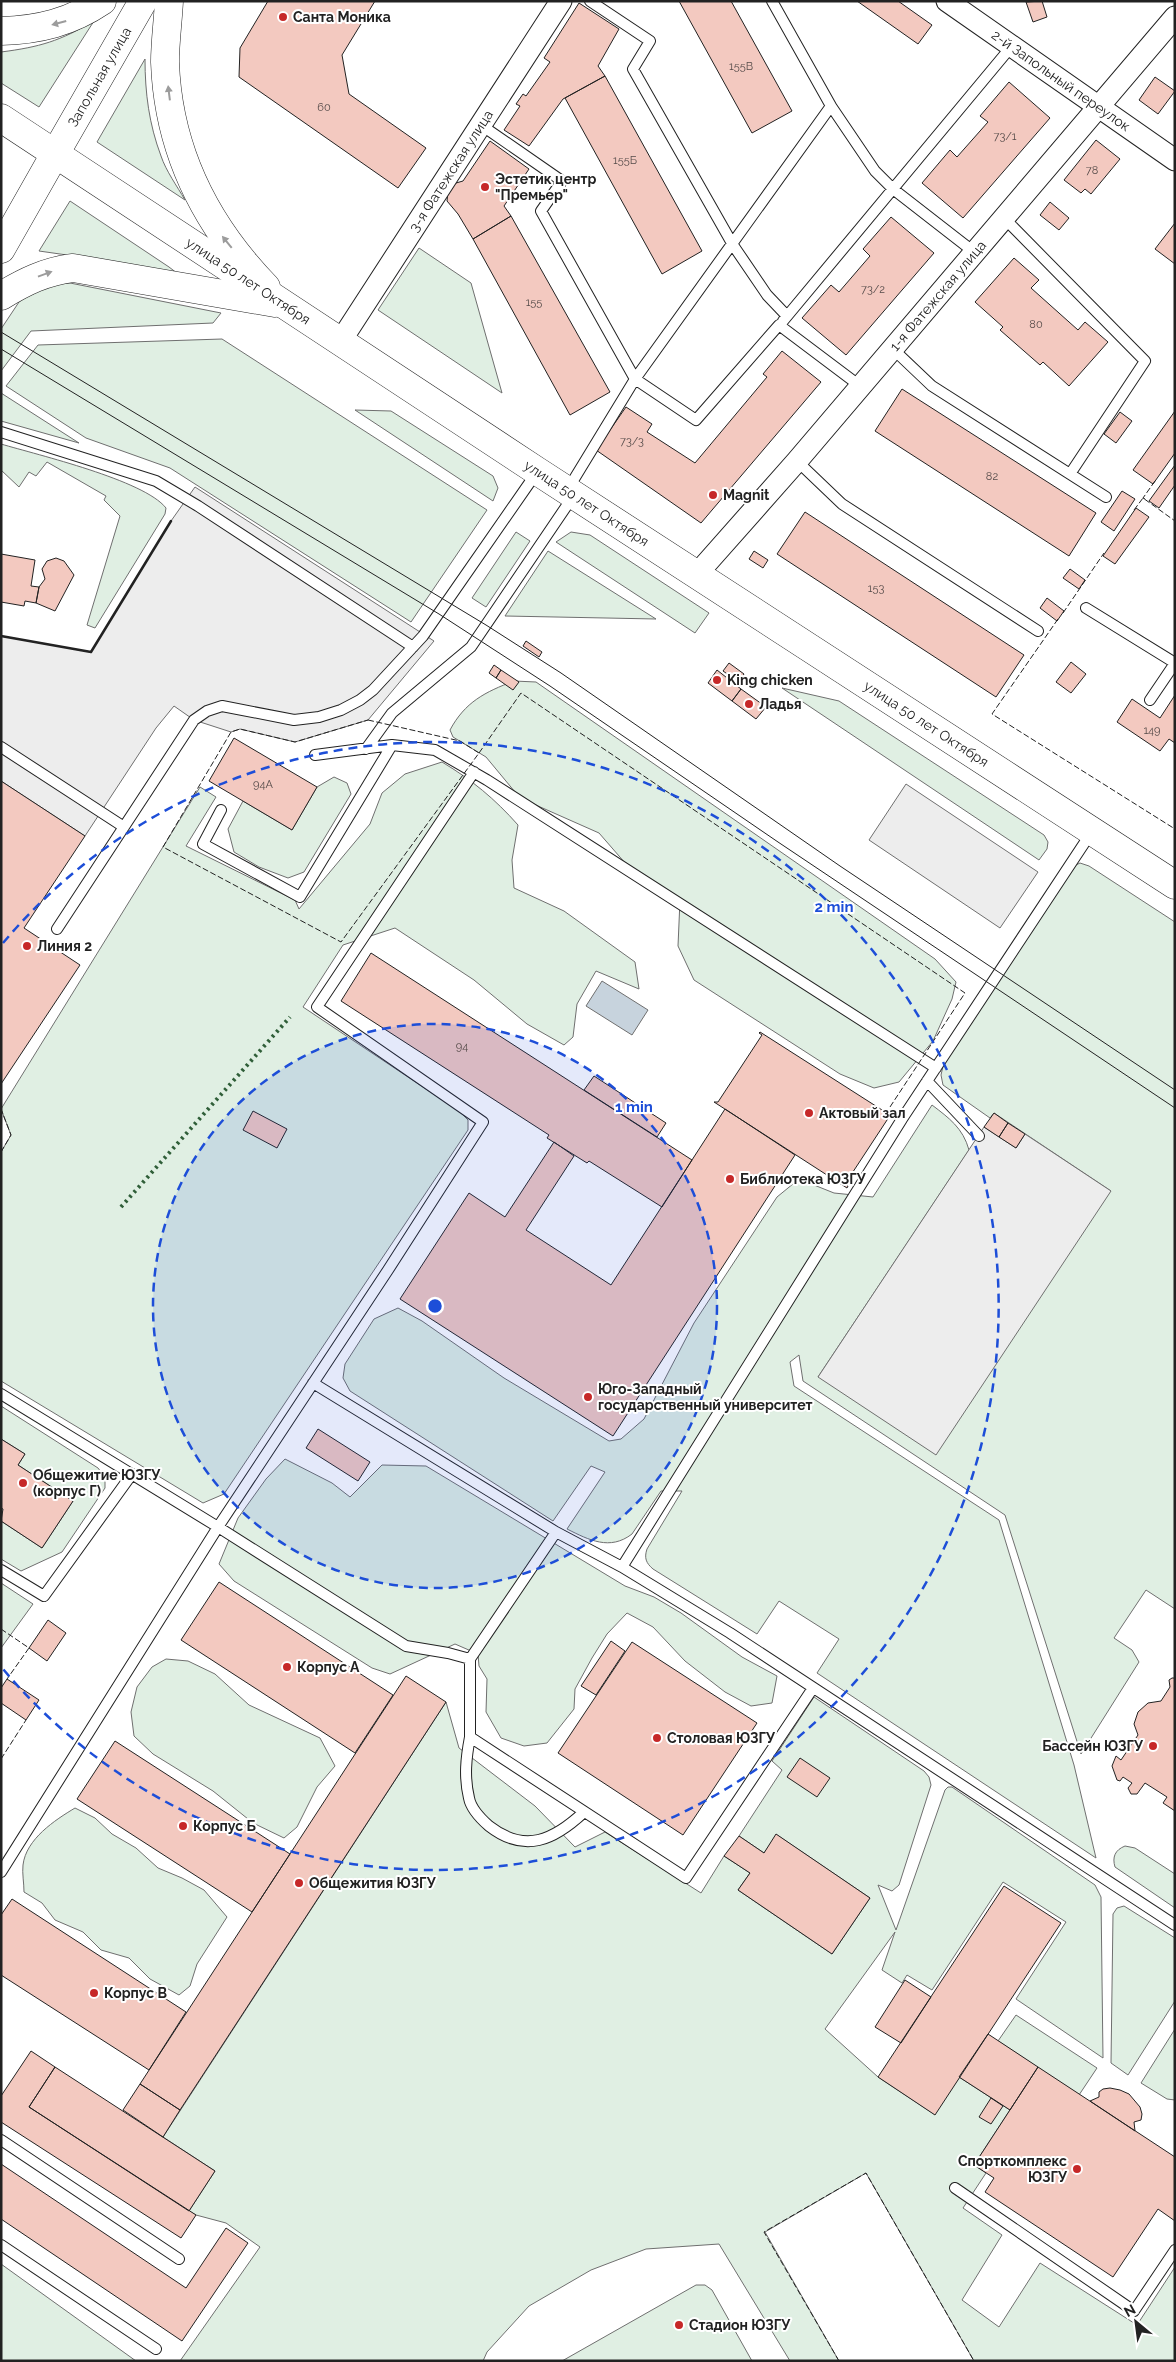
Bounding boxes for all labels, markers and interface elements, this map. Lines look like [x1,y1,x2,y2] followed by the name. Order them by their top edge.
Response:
[293,9,391,25] place label: Санта Моника
[277,11,289,23] marker: Санта Моника
[51,19,66,27] one-way arrow
[64,24,134,130] street label: Запольная улица
[989,27,1133,134] street label: 2-й Запольный переулок
[729,60,753,73] house number: 155В
[165,84,173,100] one-way arrow
[317,101,331,114] house number: 60
[406,107,496,235] street label: 3-я Фатежская улица
[994,130,1017,143] house number: 73/1
[613,154,637,167] house number: 155Б
[1086,164,1098,177] house number: 78
[495,171,596,203] place label: Эстетик центр "Премьер"
[479,181,491,193] marker: Эстетик центр "Премьер"
[183,234,313,327] street label: улица 50 лет Октября
[222,236,233,249] one-way arrow
[886,237,989,354] street label: 1-я Фатежская улица
[37,270,52,277] one-way arrow
[861,283,885,296] house number: 73/2
[526,296,542,309] house number: 155
[1029,318,1043,331] house number: 80
[620,435,644,448] house number: 73/3
[521,457,652,550] street label: улица 50 лет Октября
[986,470,998,483] house number: 82
[723,487,770,503] place label: Magnit
[707,489,719,501] marker: Magnit
[868,582,884,595] house number: 153
[727,672,813,688] place label: King chicken
[711,674,723,686] marker: King chicken
[861,677,992,770] street label: улица 50 лет Октября
[759,696,802,712] place label: Ладья
[743,698,755,710] marker: Ладья
[1143,724,1161,737] house number: 149
[253,778,274,791] house number: 94А
[815,898,853,916] text: 2 min
[37,938,92,954] place label: Линия 2
[21,940,33,952] marker: Линия 2
[456,1040,468,1053] house number: 94
[615,1098,653,1116] text: 1 min
[819,1105,906,1121] place label: Актовый зал
[803,1107,815,1119] marker: Актовый зал
[740,1171,867,1187] place label: Библиотека ЮЗГУ
[724,1173,736,1185] marker: Библиотека ЮЗГУ
[426,1297,444,1315] centre of rings
[598,1381,813,1413] place label: Юго-Западный государственный университет
[582,1391,594,1403] marker: Юго-Западный государственный университет
[33,1467,161,1499] place label: Общежитие ЮЗГУ (корпус Г)
[17,1477,29,1489] marker: Общежитие ЮЗГУ (корпус Г)
[297,1659,360,1675] place label: Корпус А
[281,1661,293,1673] marker: Корпус А
[667,1730,776,1746] place label: Столовая ЮЗГУ
[651,1732,663,1744] marker: Столовая ЮЗГУ
[1042,1738,1144,1754] place label: Бассейн ЮЗГУ
[1147,1740,1159,1752] marker: Бассейн ЮЗГУ
[193,1818,256,1834] place label: Корпус Б
[177,1820,189,1832] marker: Корпус Б
[309,1875,437,1891] place label: Общежития ЮЗГУ
[293,1877,305,1889] marker: Общежития ЮЗГУ
[104,1985,167,2001] place label: Корпус В
[88,1987,100,1999] marker: Корпус В
[958,2153,1068,2185] place label: Спорткомплекс ЮЗГУ
[1071,2163,1083,2175] marker: Спорткомплекс ЮЗГУ
[1111,2297,1161,2347] north arrow
[1121,2301,1138,2320] text: N
[689,2317,791,2333] place label: Стадион ЮЗГУ
[673,2319,685,2331] marker: Стадион ЮЗГУ

